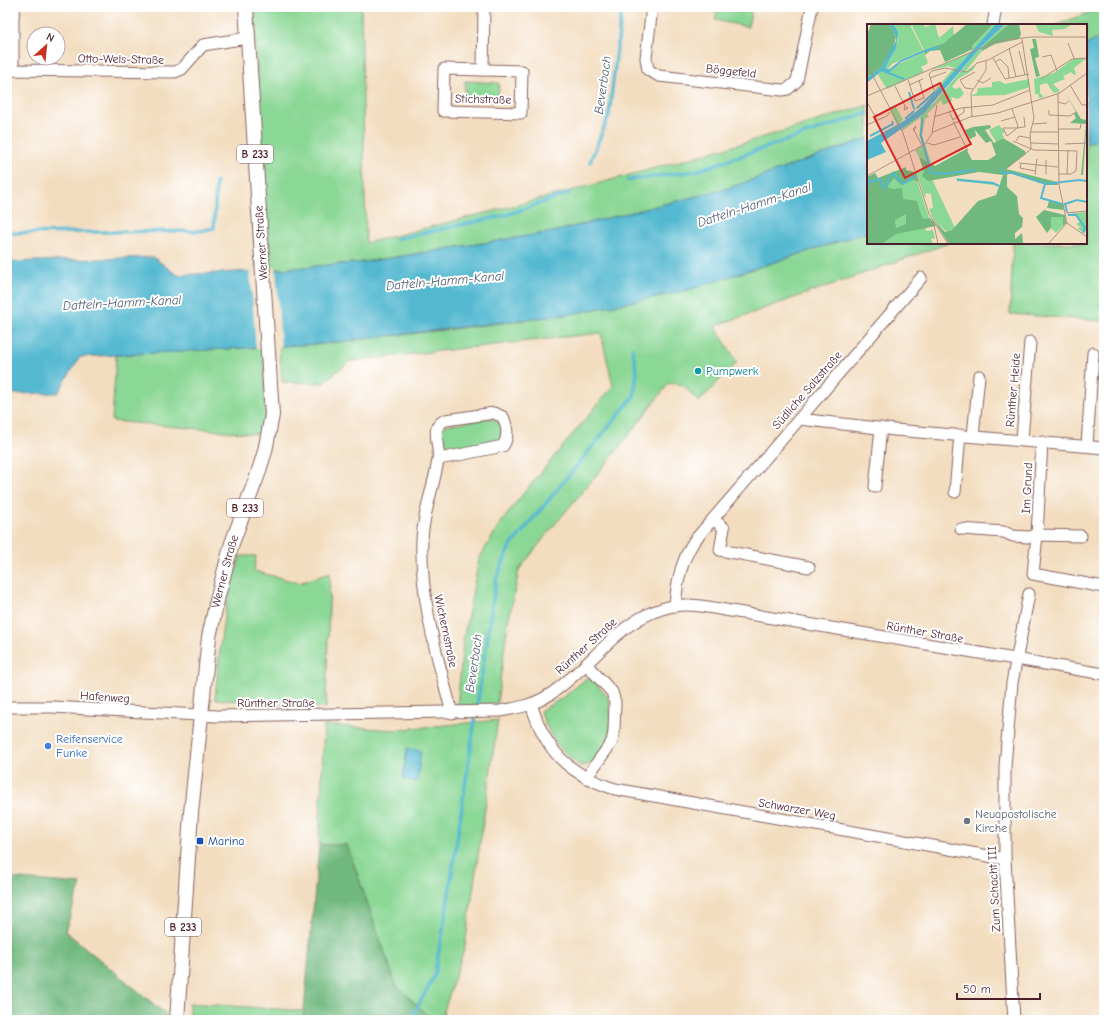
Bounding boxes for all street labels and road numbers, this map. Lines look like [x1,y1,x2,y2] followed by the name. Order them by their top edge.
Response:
[78,51,164,67] street label: Otto-Wels-Straße
[705,61,757,81] street label: Böggefeld
[455,92,511,106] street label: Stichstraße
[237,145,273,163] road number: B 233
[251,205,271,281] street label: Werner Straße
[769,348,845,432] street label: Südliche Salzstraße
[1003,352,1023,428] street label: Rünther Heide
[1019,462,1035,514] street label: Im Grund
[227,499,263,517] road number: B 233
[209,533,241,609] street label: Werner Straße
[431,593,461,669] street label: Wichernstraße
[552,615,620,677] street label: Rünther Straße
[886,618,964,646] street label: Rünther Straße
[80,688,130,706] street label: Hafenweg
[237,696,315,710] street label: Rünther Straße
[757,795,837,823] street label: Schwarzer Weg
[985,845,1003,932] street label: Zum Schacht III
[165,918,201,936] road number: B 233

